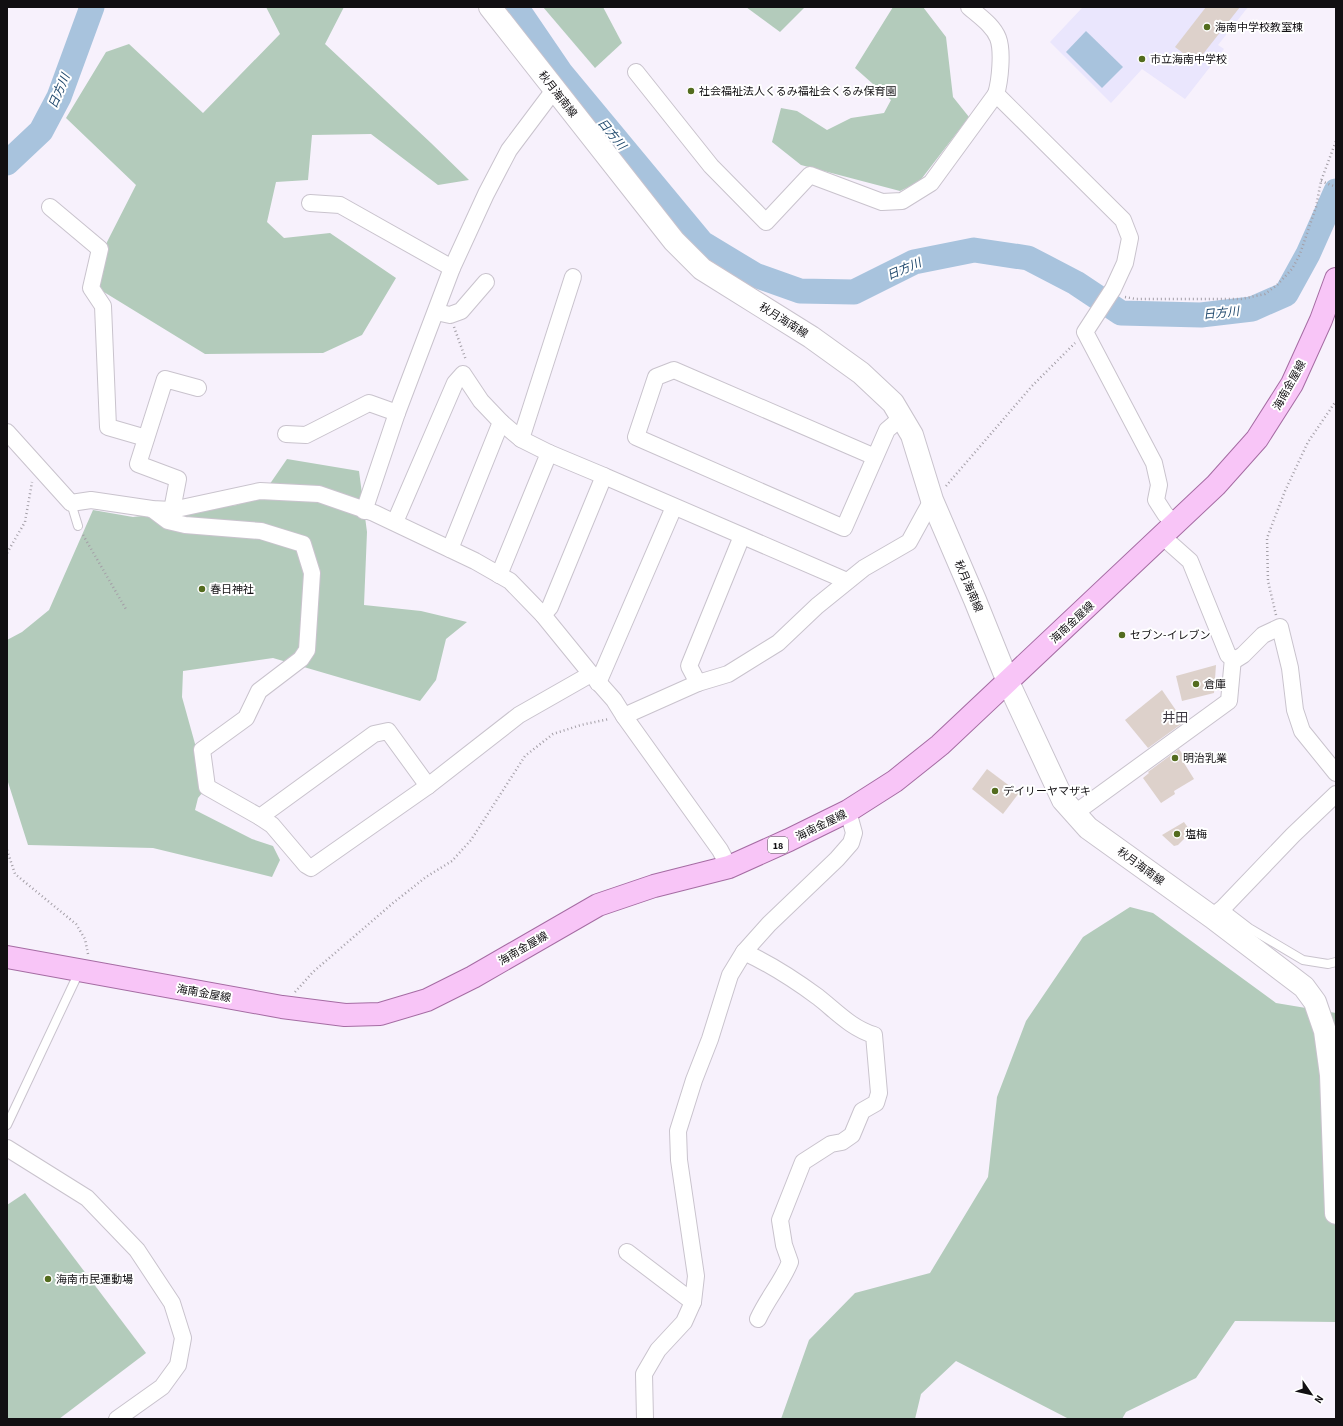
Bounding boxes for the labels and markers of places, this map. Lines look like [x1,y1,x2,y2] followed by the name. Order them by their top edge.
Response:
[1215,20,1303,35] place label: 海南中学校教室棟
[1202,22,1212,32] marker: 海南中学校教室棟
[1150,52,1227,67] place label: 市立海南中学校
[1137,54,1147,64] marker: 市立海南中学校
[699,84,897,99] place label: 社会福祉法人くるみ福祉会くるみ保育園
[686,86,696,96] marker: 社会福祉法人くるみ福祉会くるみ保育園
[210,582,254,597] place label: 春日神社
[197,584,207,594] marker: 春日神社
[1130,628,1210,643] place label: セブン-イレブン
[1117,630,1127,640] marker: セブン-イレブン
[1204,677,1226,692] place label: 倉庫
[1191,679,1201,689] marker: 倉庫
[1183,751,1227,766] place label: 明治乳業
[1170,753,1180,763] marker: 明治乳業
[1003,784,1091,799] place label: デイリーヤマザキ
[990,786,1000,796] marker: デイリーヤマザキ
[1185,827,1207,842] place label: 塩梅
[1172,829,1182,839] marker: 塩梅
[56,1272,133,1287] place label: 海南市民運動場
[43,1274,53,1284] marker: 海南市民運動場

